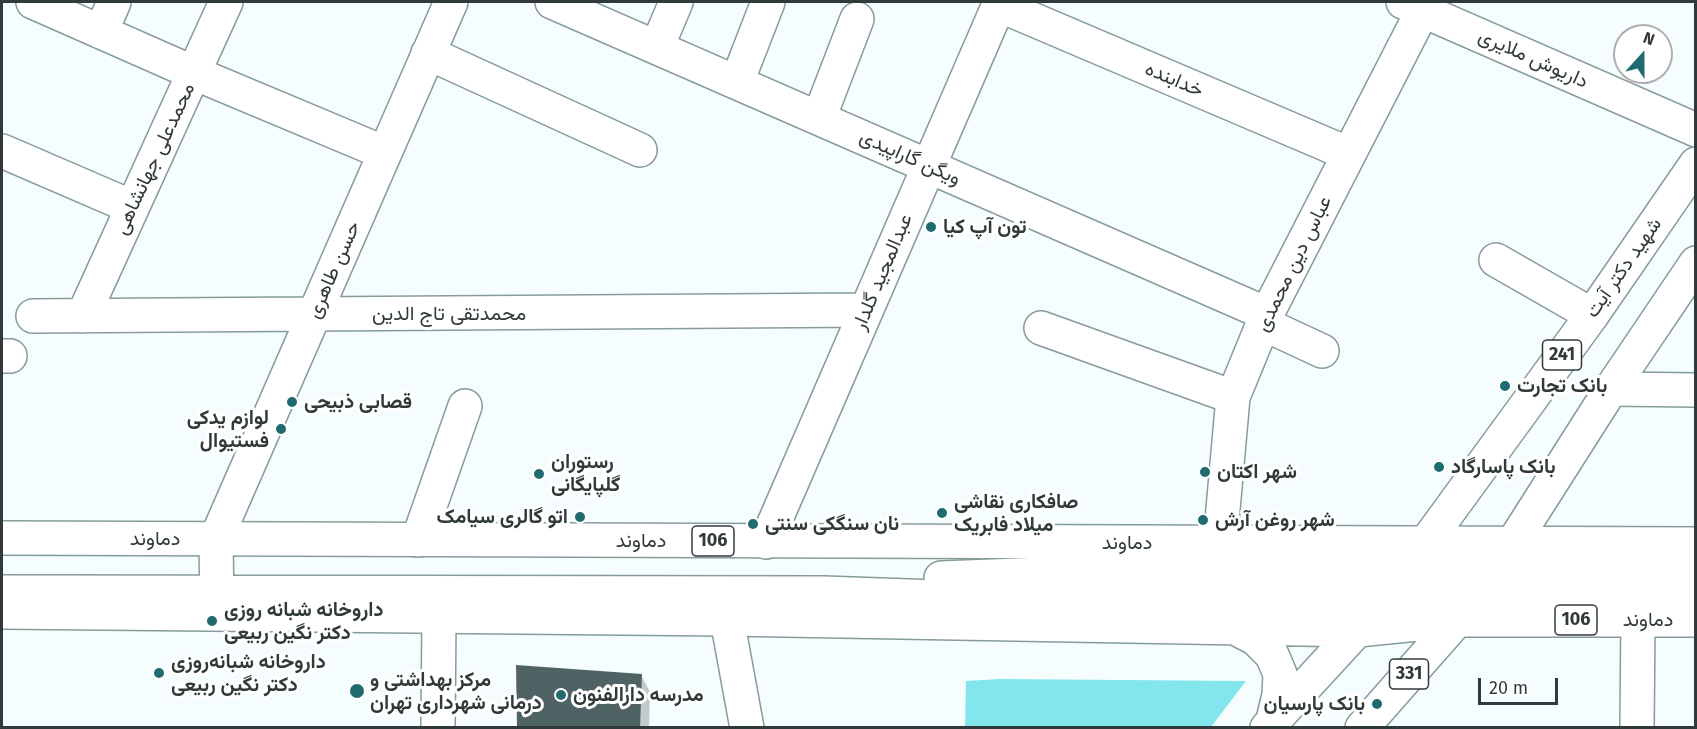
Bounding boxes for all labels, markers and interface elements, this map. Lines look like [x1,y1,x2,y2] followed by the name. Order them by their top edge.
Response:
[1474,24,1592,94] street label: داریوش ملایری
[1613,24,1673,84] north arrow
[1641,28,1657,49] text: N
[1141,57,1207,103] street label: خدابنده
[109,79,201,239] street label: محمدعلی جهانشاهی
[856,125,964,191] street label: ویگن گاراپیدی
[1251,192,1337,336] street label: عباس دین محمدی
[848,210,918,334] street label: عبدالمجید گلدار
[1581,213,1667,323] street label: شهید دکتر آیت
[943,215,1027,239] place label: تون آپ کیا
[302,218,366,322] street label: حسن طاهری
[924,220,938,234] marker: تون آپ کیا
[372,302,526,326] street label: محمدتقی تاج الدین
[1542,340,1582,370] road number: 241
[1517,374,1607,398] place label: بانک تجارت
[1498,379,1512,393] marker: بانک تجارت
[304,390,412,414] place label: قصابی ذبیحی
[285,395,299,409] marker: قصابی ذبیحی
[187,406,269,453] place label: لوازم یدکی فستیوال
[274,422,288,436] marker: لوازم یدکی فستیوال
[551,450,620,497] place label: رستوران گلپایگانی
[1451,455,1556,479] place label: بانک پاسارگاد
[1217,460,1297,484] place label: شهر اکتان
[1432,460,1446,474] marker: بانک پاسارگاد
[1198,465,1212,479] marker: شهر اکتان
[532,467,546,481] marker: رستوران گلپایگانی
[954,490,1078,537] place label: صافکاری نقاشی میلاد فابریک
[436,505,568,529] place label: اتو گالری سیامک
[935,506,949,520] marker: صافکاری نقاشی میلاد فابریک
[1215,508,1335,532] place label: شهر روغن آرش
[573,510,587,524] marker: اتو گالری سیامک
[765,512,899,536] place label: نان سنگکی سنتی
[1196,513,1210,527] marker: شهر روغن آرش
[746,517,760,531] marker: نان سنگکی سنتی
[692,526,734,556] road number: 106
[130,527,180,551] street label: دماوند
[616,529,666,553] street label: دماوند
[1102,531,1152,555] street label: دماوند
[224,598,383,645] place label: داروخانه شبانه روزی دکتر نگین ربیعی
[1555,605,1597,635] road number: 106
[1623,608,1673,632] street label: دماوند
[205,614,219,628] marker: داروخانه شبانه روزی دکتر نگین ربیعی
[171,650,326,697] place label: داروخانه شبانه‌روزی دکتر نگین ربیعی
[1390,659,1428,689] road number: 331
[152,666,166,680] marker: داروخانه شبانه‌روزی دکتر نگین ربیعی
[1481,666,1560,704] scale bar
[370,668,542,715] place label: مرکز بهداشتی و درمانی شهرداری تهران
[1489,677,1528,699] text: 20 m
[348,682,366,700] marker: مرکز بهداشتی و درمانی شهرداری تهران
[573,683,704,707] place label: مدرسه دارالفنون
[554,688,568,702] marker: مدرسه دارالفنون
[1263,692,1365,716] place label: بانک پارسیان
[1370,697,1384,711] marker: بانک پارسیان

